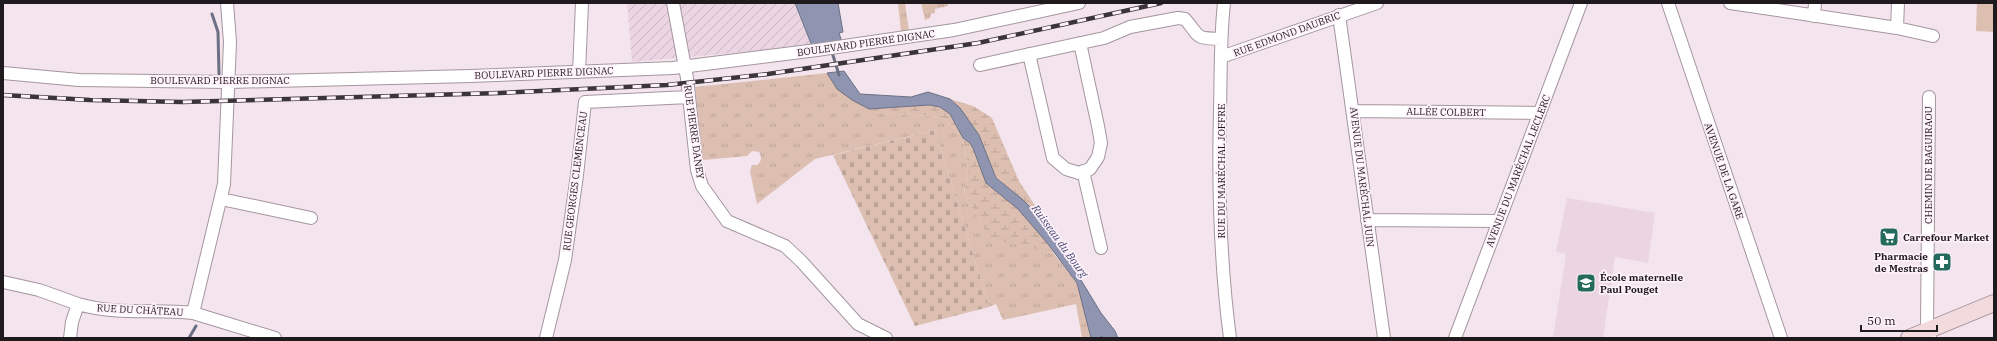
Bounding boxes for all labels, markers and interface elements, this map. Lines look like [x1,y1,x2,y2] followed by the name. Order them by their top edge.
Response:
[1232,9,1342,59] street label: RUE EDMOND DAUBRIC
[796,27,936,59] street label: BOULEVARD PIERRE DIGNAC
[474,64,614,82] street label: BOULEVARD PIERRE DIGNAC
[150,74,290,87] street label: BOULEVARD PIERRE DIGNAC
[681,84,707,181] street label: RUE PIERRE DANEY
[1483,93,1553,249] street label: AVENUE DU MARÉCHAL LECLERC
[1215,104,1228,238] street label: RUE DU MARÉCHAL JOFFRE
[1406,105,1486,119] street label: ALLÉE COLBERT
[1347,106,1377,248] street label: AVENUE DU MARÉCHAL JUIN
[1922,106,1935,224] street label: CHEMIN DE BAGUIRAOU
[560,110,590,252] street label: RUE GEORGES CLEMENCEAU
[1701,121,1747,221] street label: AVENUE DE LA GARE
[1028,201,1092,281] water label: Ruisseau du Bourg
[1878,226,1900,248] supermarket icon: Carrefour Market
[1903,231,1989,244] place label: Carrefour Market
[1874,250,1928,275] place label: Pharmacie de Mestras
[1931,251,1953,273] pharmacy icon: Pharmacie de Mestras
[1600,271,1683,296] place label: École maternelle Paul Pouget
[1575,272,1597,294] school or university icon: École maternelle Paul Pouget
[96,301,184,319] street label: RUE DU CHÂTEAU
[1861,307,1937,333] scale bar
[1867,313,1896,328] text: 50 m

